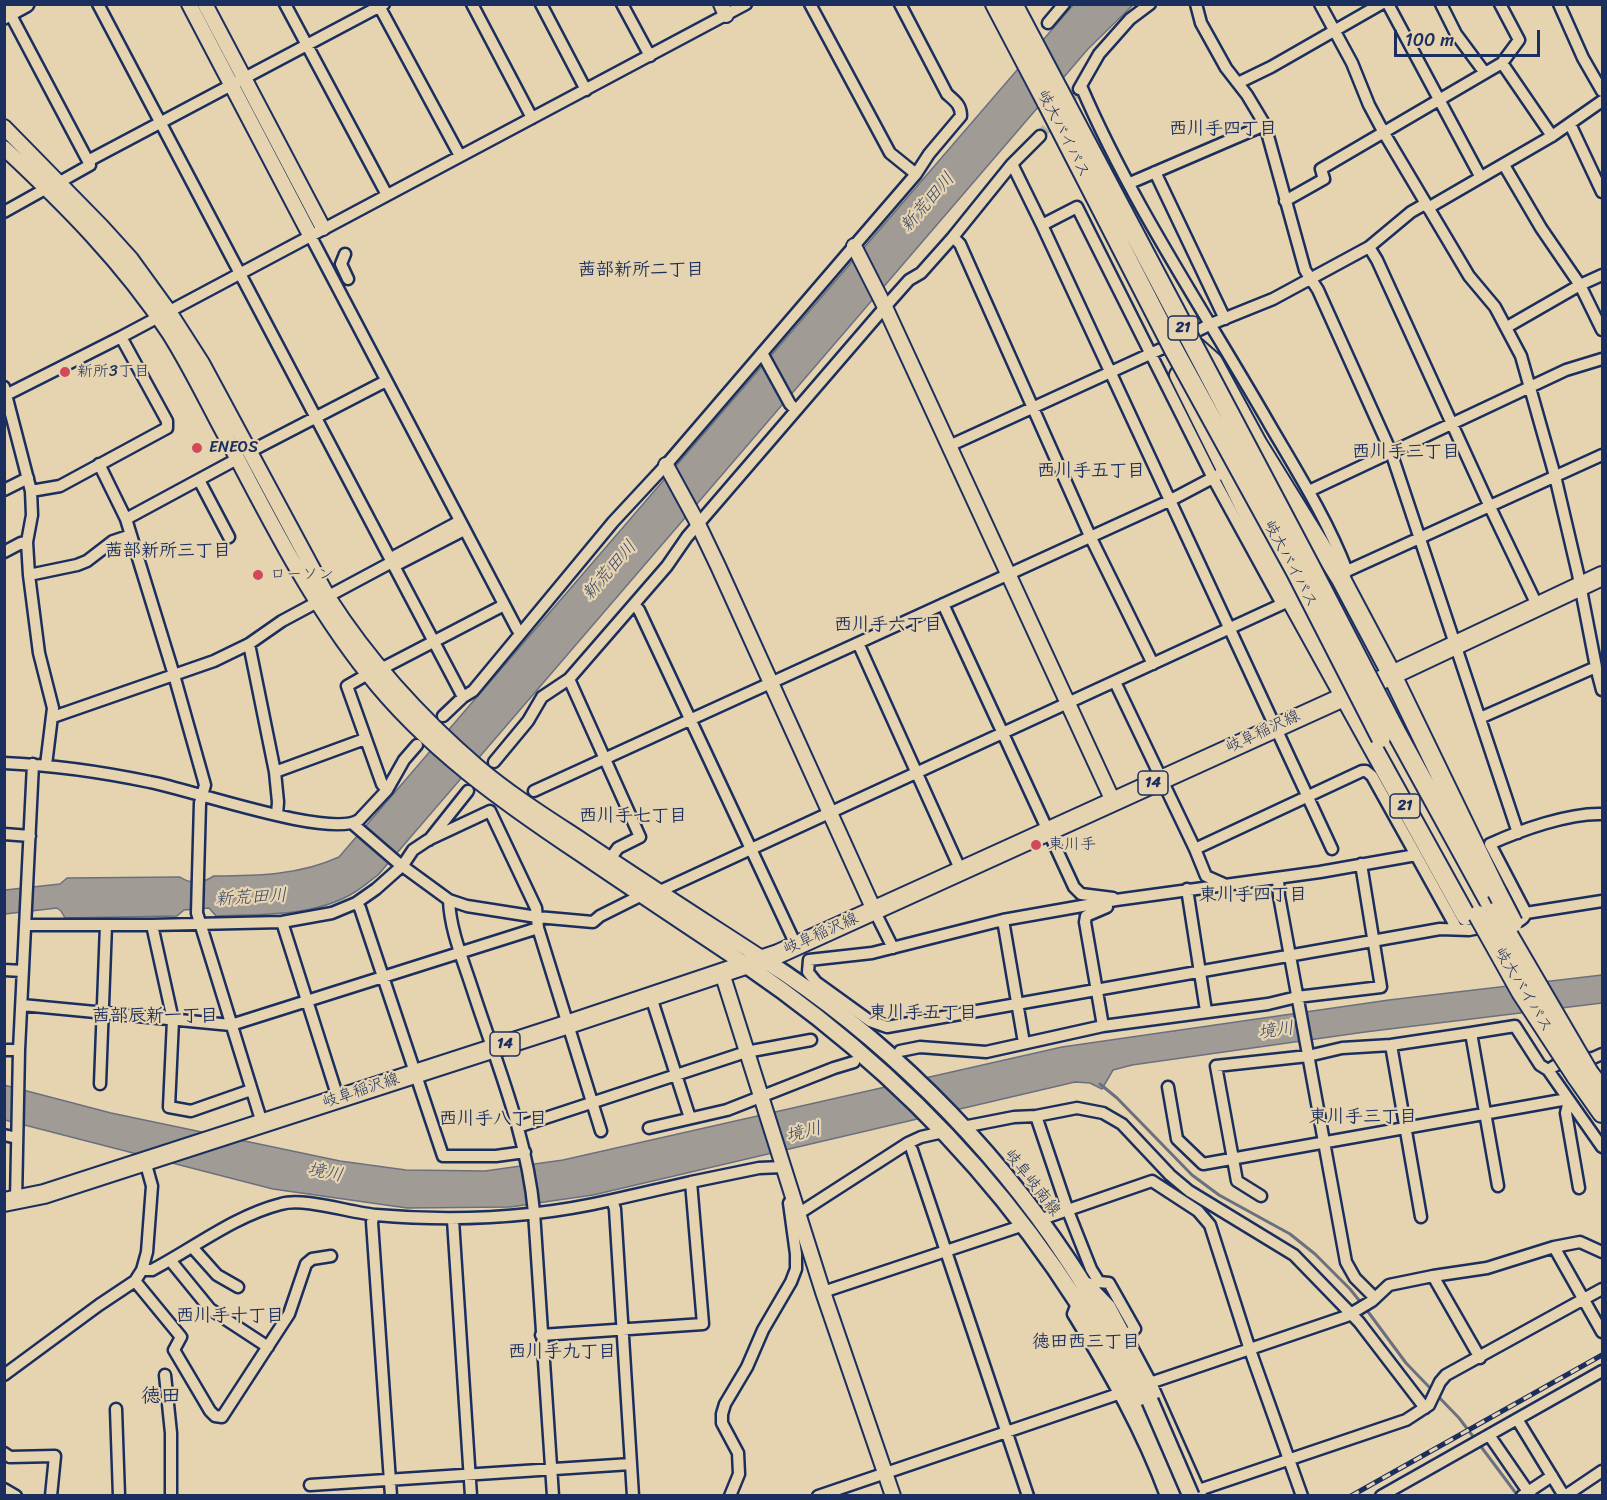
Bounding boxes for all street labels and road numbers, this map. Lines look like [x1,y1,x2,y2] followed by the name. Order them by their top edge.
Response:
[1033,87,1093,181] street label: 岐大バイパス
[1168,316,1198,340] road number: 21
[1259,517,1321,611] street label: 岐大バイパス
[1223,706,1303,758] street label: 岐阜稲沢線
[1138,771,1168,795] road number: 14
[1390,794,1420,818] road number: 21
[781,909,861,959] street label: 岐阜稲沢線
[1490,944,1556,1036] street label: 岐大バイパス
[490,1032,520,1056] road number: 14
[320,1070,402,1112] street label: 岐阜稲沢線
[1000,1146,1064,1220] street label: 岐阜岐南線

